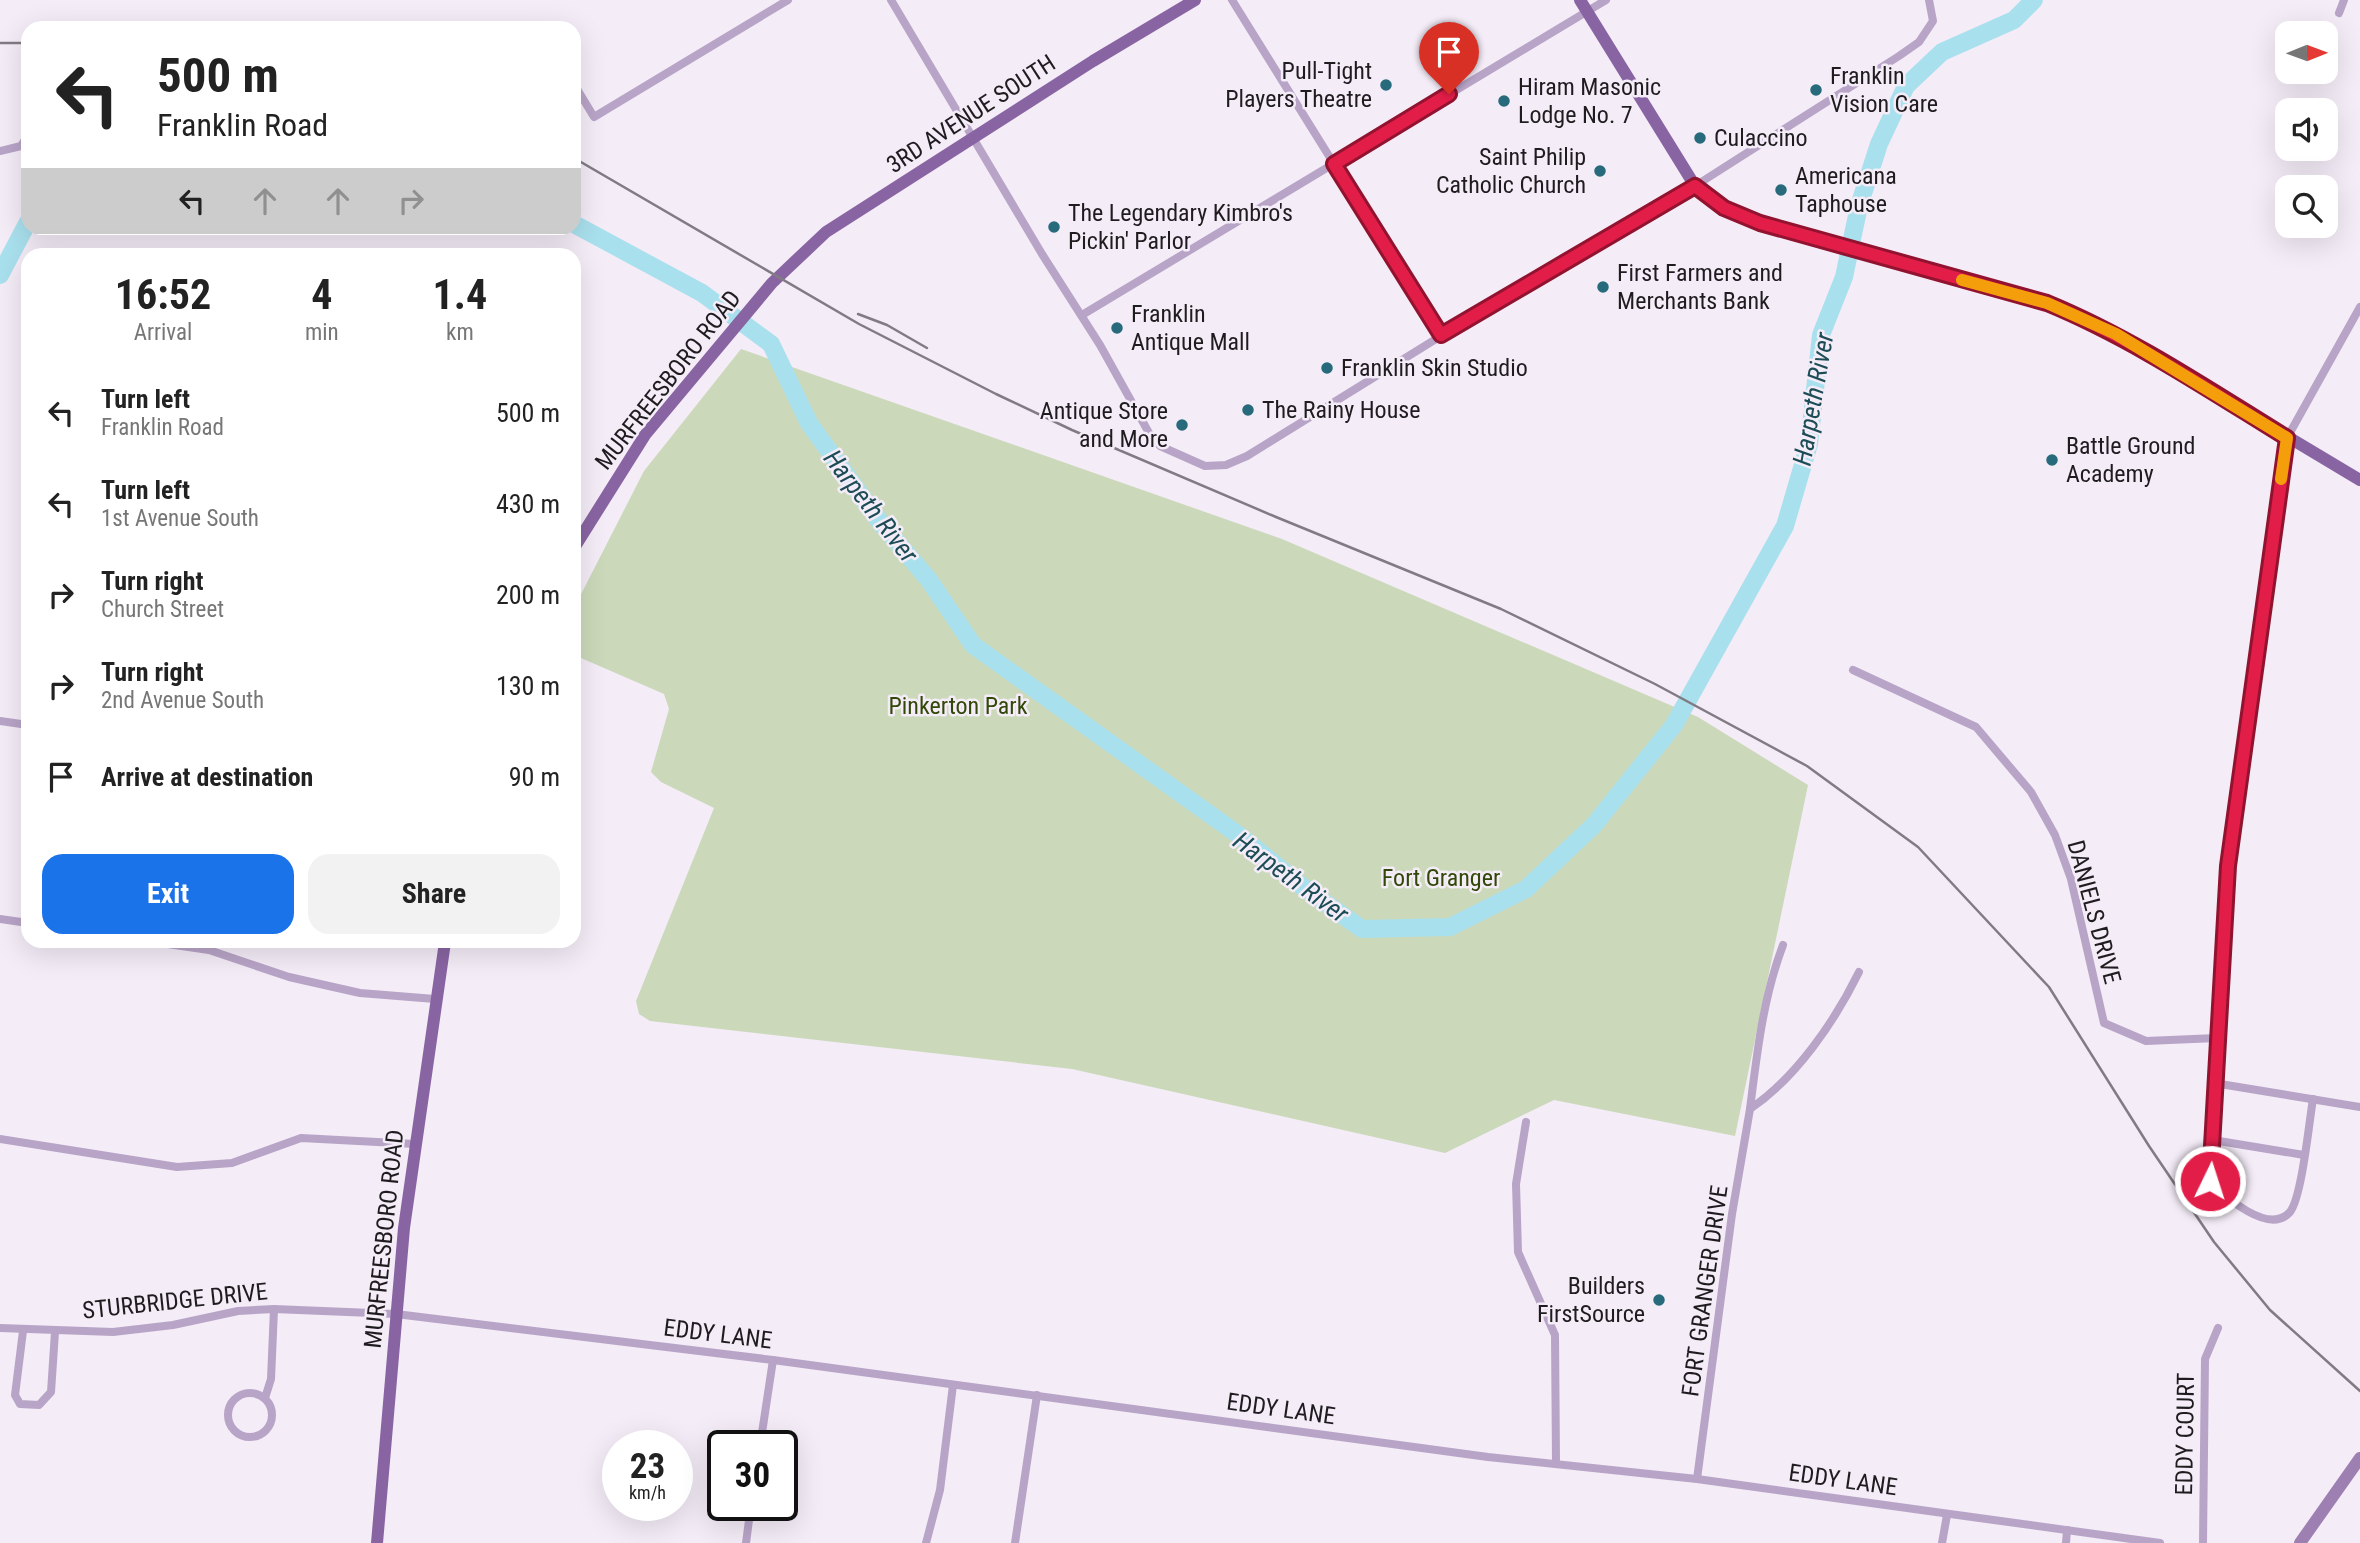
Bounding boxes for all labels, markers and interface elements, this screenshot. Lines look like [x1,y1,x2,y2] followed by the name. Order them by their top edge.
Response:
[2275,21,2338,84] north arrow
[2275,21,2338,238] map controls
[1419,22,1479,94] pin
[1430,33,1468,71] icon: arrive
[157,47,279,104] text: 500 m
[42,49,133,140] icon: left
[881,49,1061,179] street label: 3RD AVENUE SOUTH
[1225,57,1372,113] place label: Pull-Tight Players Theatre
[1830,62,1938,118] place label: Franklin Vision Care
[1518,73,1661,129] place label: Hiram Masonic Lodge No. 7
[1378,77,1394,93] marker: Pull-Tight Players Theatre
[1808,82,1824,98] marker: Franklin Vision Care
[1496,93,1512,109] marker: Hiram Masonic Lodge No. 7
[2275,98,2338,161] button: sound
[157,106,328,144] text: Franklin Road
[1714,124,1808,152] place label: Culaccino
[1692,130,1708,146] marker: Culaccino
[1436,143,1586,199] place label: Saint Philip Catholic Church
[1795,162,1897,218] place label: Americana Taphouse
[1592,163,1608,179] marker: Saint Philip Catholic Church
[2275,175,2338,238] button: search
[173,182,211,220] icon: left
[246,182,284,220] icon: ahead
[319,182,357,220] icon: ahead
[392,182,430,220] icon: right
[1773,182,1789,198] marker: Americana Taphouse
[1068,199,1293,255] place label: The Legendary Kimbro's Pickin' Parlor
[1046,219,1062,235] marker: The Legendary Kimbro's Pickin' Parlor
[1617,259,1783,315] place label: First Farmers and Merchants Bank
[115,270,211,319] text: 16:52
[311,270,332,319] text: 4
[433,270,487,319] text: 1.4
[1595,279,1611,295] marker: First Farmers and Merchants Bank
[589,285,747,475] street label: MURFREESBORO ROAD
[1131,300,1250,356] place label: Franklin Antique Mall
[134,319,192,346] text: Arrival
[305,319,339,346] text: min
[446,319,474,346] text: km
[1109,320,1125,336] marker: Franklin Antique Mall
[1787,329,1840,468] water label: Harpeth River
[1341,354,1528,382] place label: Franklin Skin Studio
[1319,360,1335,376] marker: Franklin Skin Studio
[101,384,190,414] text: Turn left
[42,394,80,432] icon: left
[1262,396,1420,424] place label: The Rainy House
[1040,397,1168,453] place label: Antique Store and More
[496,398,560,428] text: 500 m
[1240,402,1256,418] marker: The Rainy House
[101,414,224,441] text: Franklin Road
[1174,417,1190,433] marker: Antique Store and More
[2066,432,2196,488] place label: Battle Ground Academy
[818,444,925,569] water label: Harpeth River
[2044,452,2060,468] marker: Battle Ground Academy
[101,475,190,505] text: Turn left
[42,485,80,523] icon: left
[496,489,560,519] text: 430 m
[101,505,259,532] text: 1st Avenue South
[101,566,203,596] text: Turn right
[42,576,80,614] icon: right
[496,580,560,610] text: 200 m
[101,596,224,623] text: Church Street
[101,657,203,687] text: Turn right
[42,667,80,705] icon: right
[496,671,560,701] text: 130 m
[101,687,264,714] text: 2nd Avenue South
[888,692,1028,720] park label: Pinkerton Park
[42,758,80,796] icon: arrive
[101,762,313,792] text: Arrive at destination
[509,762,560,792] text: 90 m
[1228,825,1355,929] water label: Harpeth River
[2061,837,2127,987] street label: DANIELS DRIVE
[42,854,294,934] button: Exit
[308,854,560,934] button: Share
[1382,864,1500,892] park label: Fort Granger
[359,1128,409,1350] street label: MURFREESBORO ROAD
[2173,1144,2247,1218] position arrow
[1676,1183,1734,1398] street label: FORT GRANGER DRIVE
[1537,1272,1645,1328] place label: Builders FirstSource
[81,1277,269,1325] street label: STURBRIDGE DRIVE
[1651,1292,1667,1308] marker: Builders FirstSource
[662,1313,774,1355] street label: EDDY LANE
[2170,1372,2200,1496] street label: EDDY COURT
[1225,1388,1337,1430] street label: EDDY LANE
[707,1430,798,1521] speed limit sign: 30
[630,1446,665,1487] text: 23
[1787,1459,1899,1501] street label: EDDY LANE
[629,1482,666,1503] text: km/h

